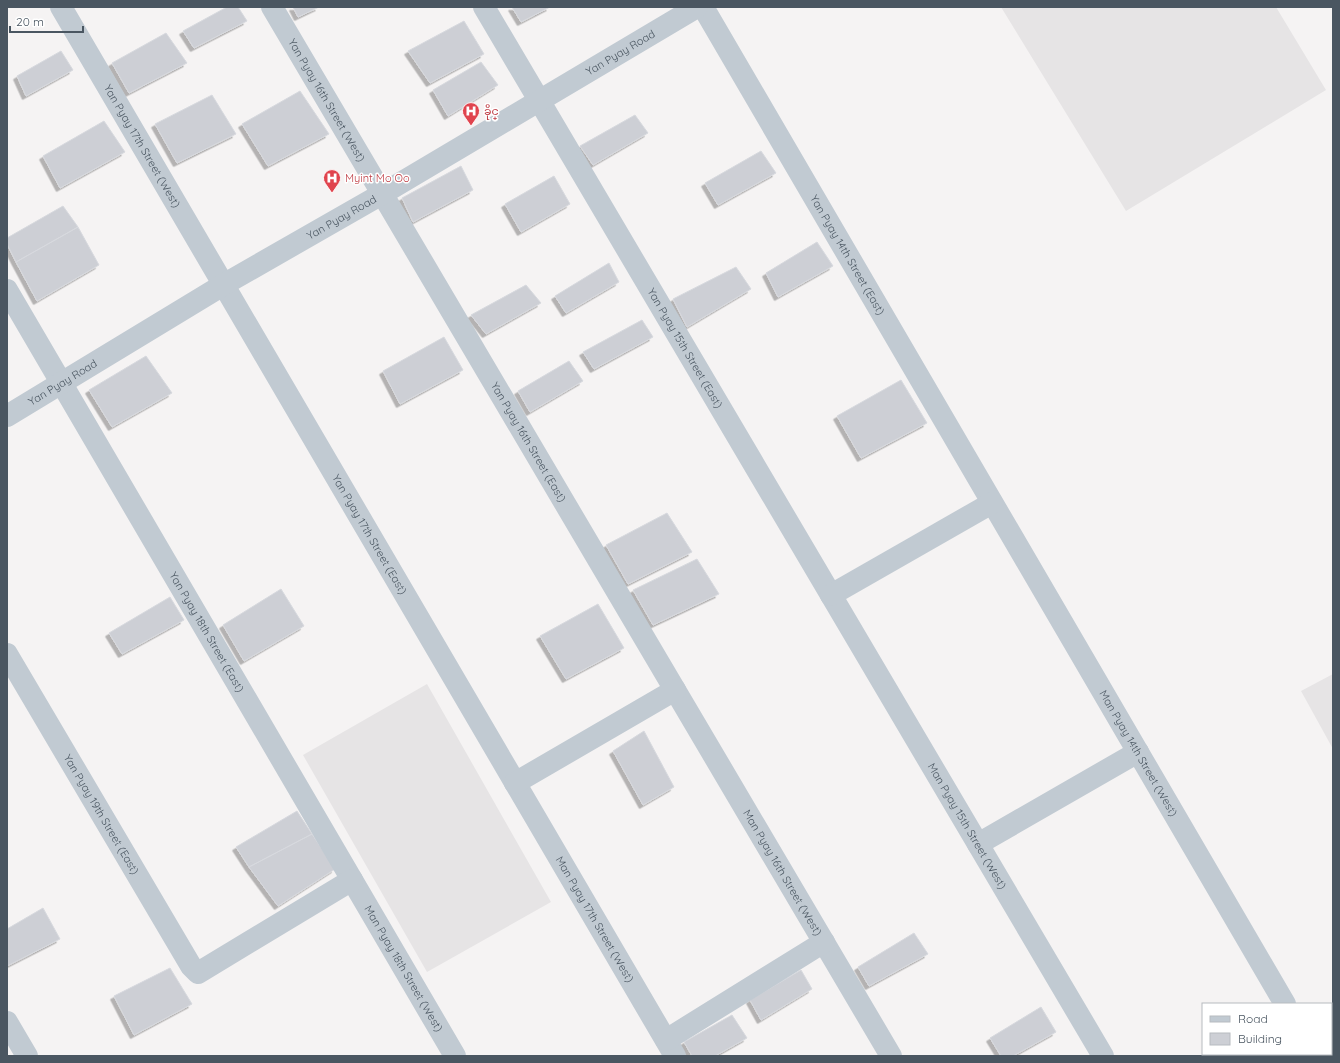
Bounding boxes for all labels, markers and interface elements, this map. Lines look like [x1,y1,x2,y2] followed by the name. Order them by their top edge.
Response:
[10,8,83,34] scale bar
[16,14,44,29] text: 20 m
[583,27,657,78] street label: Yan Pyay Road
[285,36,369,164] street label: Yan Pyay 16th Street (West)
[101,82,184,210] street label: Yan Pyay 17th Street (West)
[461,101,481,126] hospital icon: ခိုင္
[484,104,499,120] place label: ခိုင္
[322,168,342,193] hospital icon: Myint Mo Oo
[345,171,410,185] place label: Myint Mo Oo
[304,192,379,243] street label: Yan Pyay Road
[807,192,888,317] street label: Yan Pyay 14th Street (East)
[644,286,726,411] street label: Yan Pyay 15th Street (East)
[26,356,100,409] street label: Yan Pyay Road
[488,379,569,504] street label: Yan Pyay 16th Street (East)
[329,472,410,597] street label: Yan Pyay 17th Street (East)
[166,569,248,694] street label: Yan Pyay 18th Street (East)
[1096,688,1181,819] street label: Man Pyay 14th Street (West)
[61,752,142,877] street label: Yan Pyay 19th Street (East)
[925,760,1010,892] street label: Man Pyay 15th Street (West)
[740,807,825,938] street label: Man Pyay 16th Street (West)
[553,854,637,985] street label: Man Pyay 17th Street (West)
[361,903,446,1034] street label: Man Pyay 18th Street (West)
[1202,1003,1332,1055] legend
[1238,1011,1268,1026] text: Road
[1238,1031,1282,1046] text: Building

